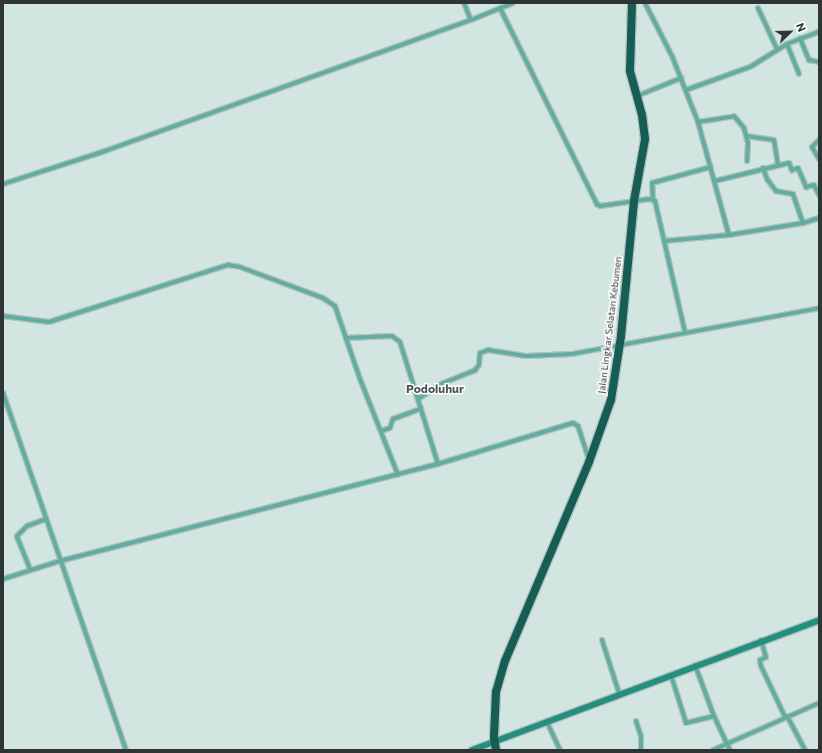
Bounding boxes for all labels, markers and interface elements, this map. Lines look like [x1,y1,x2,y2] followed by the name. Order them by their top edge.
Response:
[770,12,810,52] north arrow
[794,21,809,33] text: N
[596,256,624,394] street label: Jalan Lingkar Selatan Kebumen
[406,382,464,396] district label: Podoluhur

